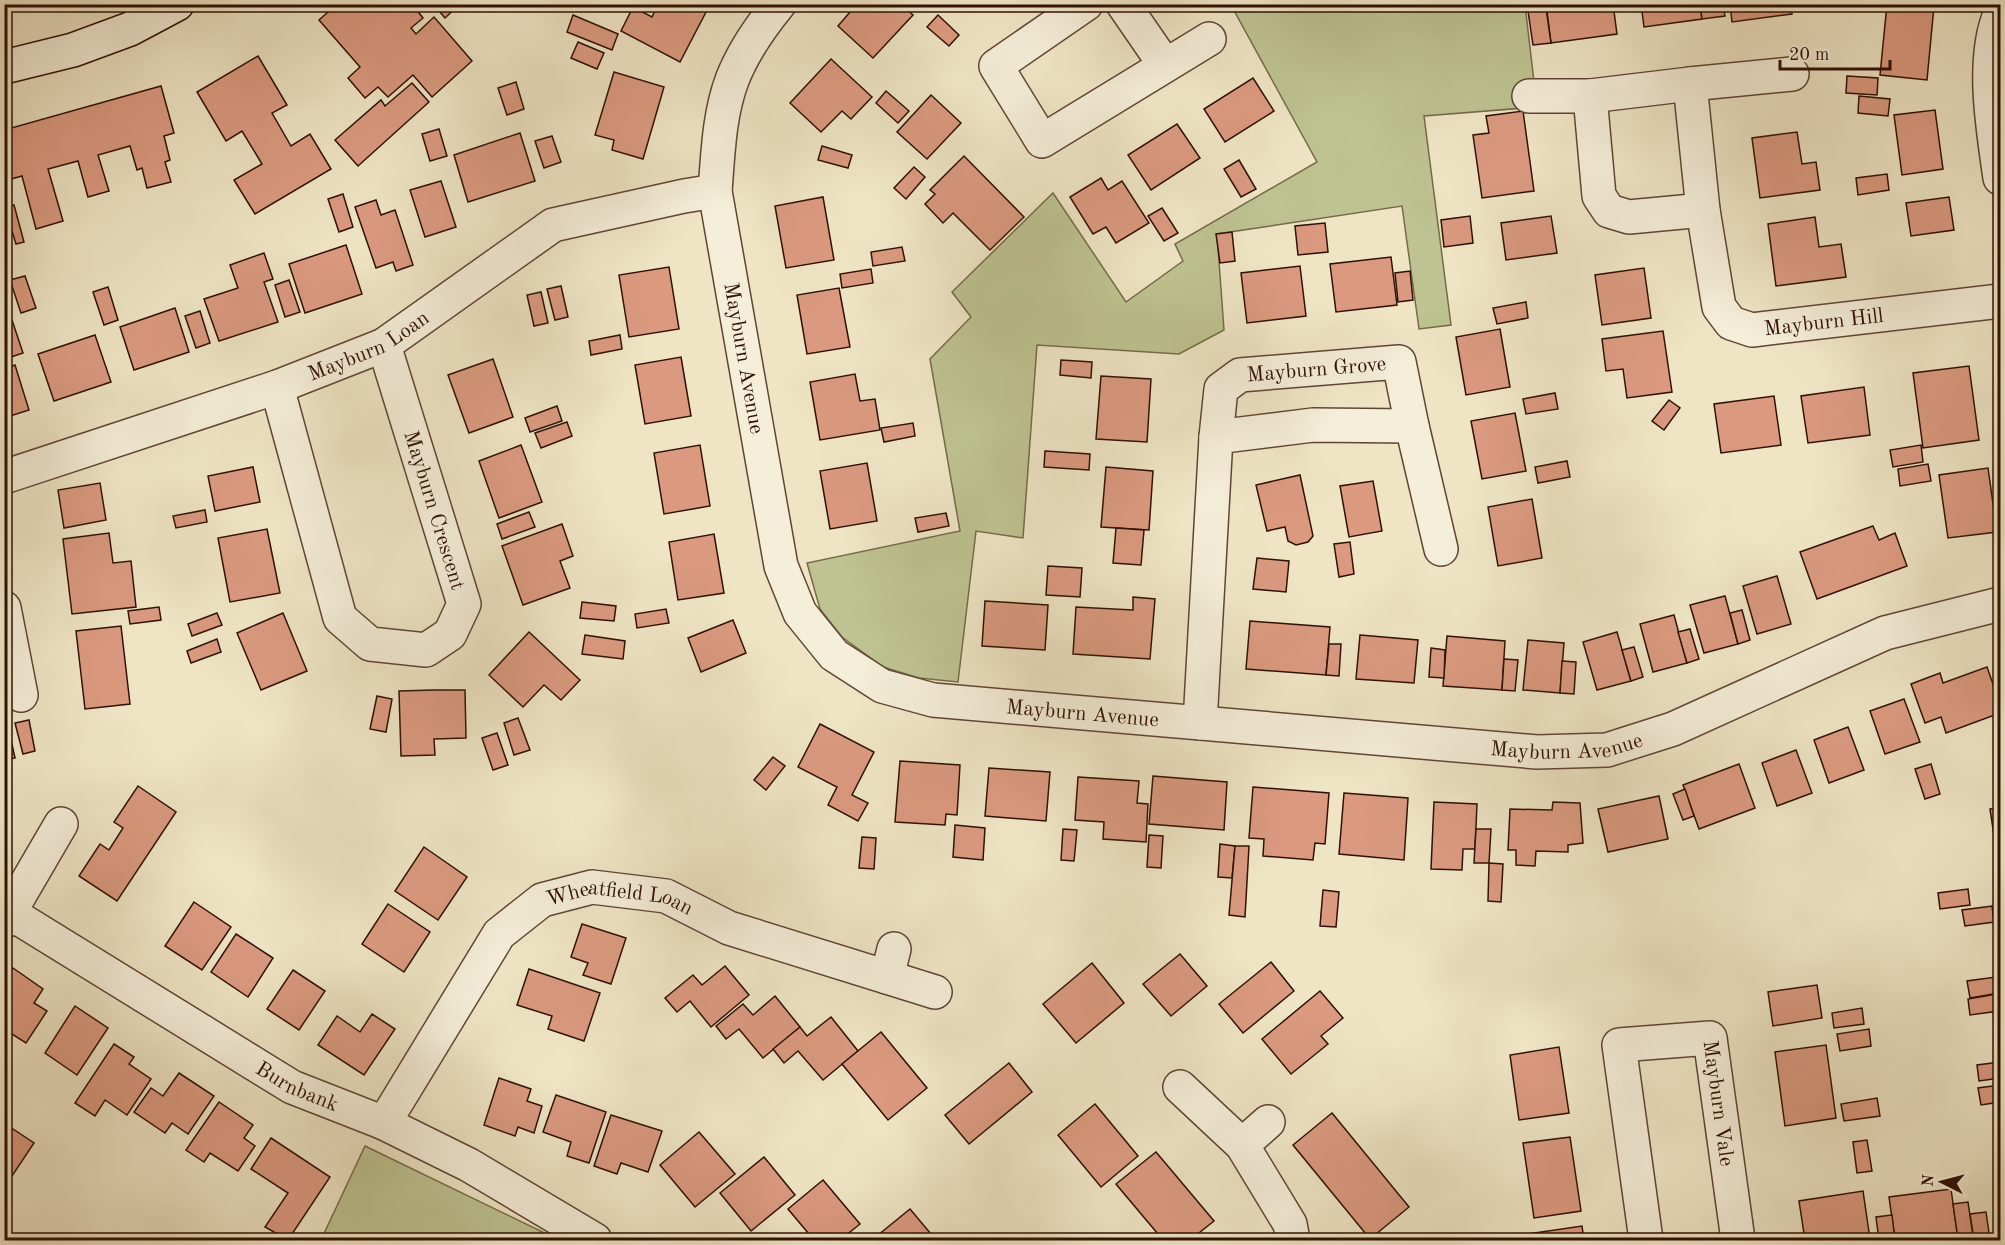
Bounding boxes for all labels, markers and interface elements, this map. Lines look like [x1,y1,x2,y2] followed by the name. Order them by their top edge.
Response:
[1780,33,1890,71] scale bar
[1789,46,1829,64] text: 20 m
[719,281,767,436] street label: Mayburn Avenue
[1763,306,1885,341] street label: Mayburn Hill
[305,308,433,386] street label: Mayburn Loan
[1246,354,1387,386] street label: Mayburn Grove
[399,428,468,593] street label: Mayburn Crescent
[1005,697,1160,731] street label: Mayburn Avenue
[1489,730,1645,764] street label: Mayburn Avenue
[544,878,696,920] street label: Wheatfield Loan
[1698,1039,1737,1168] street label: Mayburn Vale
[252,1058,341,1116] street label: Burnbank
[1912,1152,1972,1212] north arrow
[1920,1173,1938,1188] text: N

